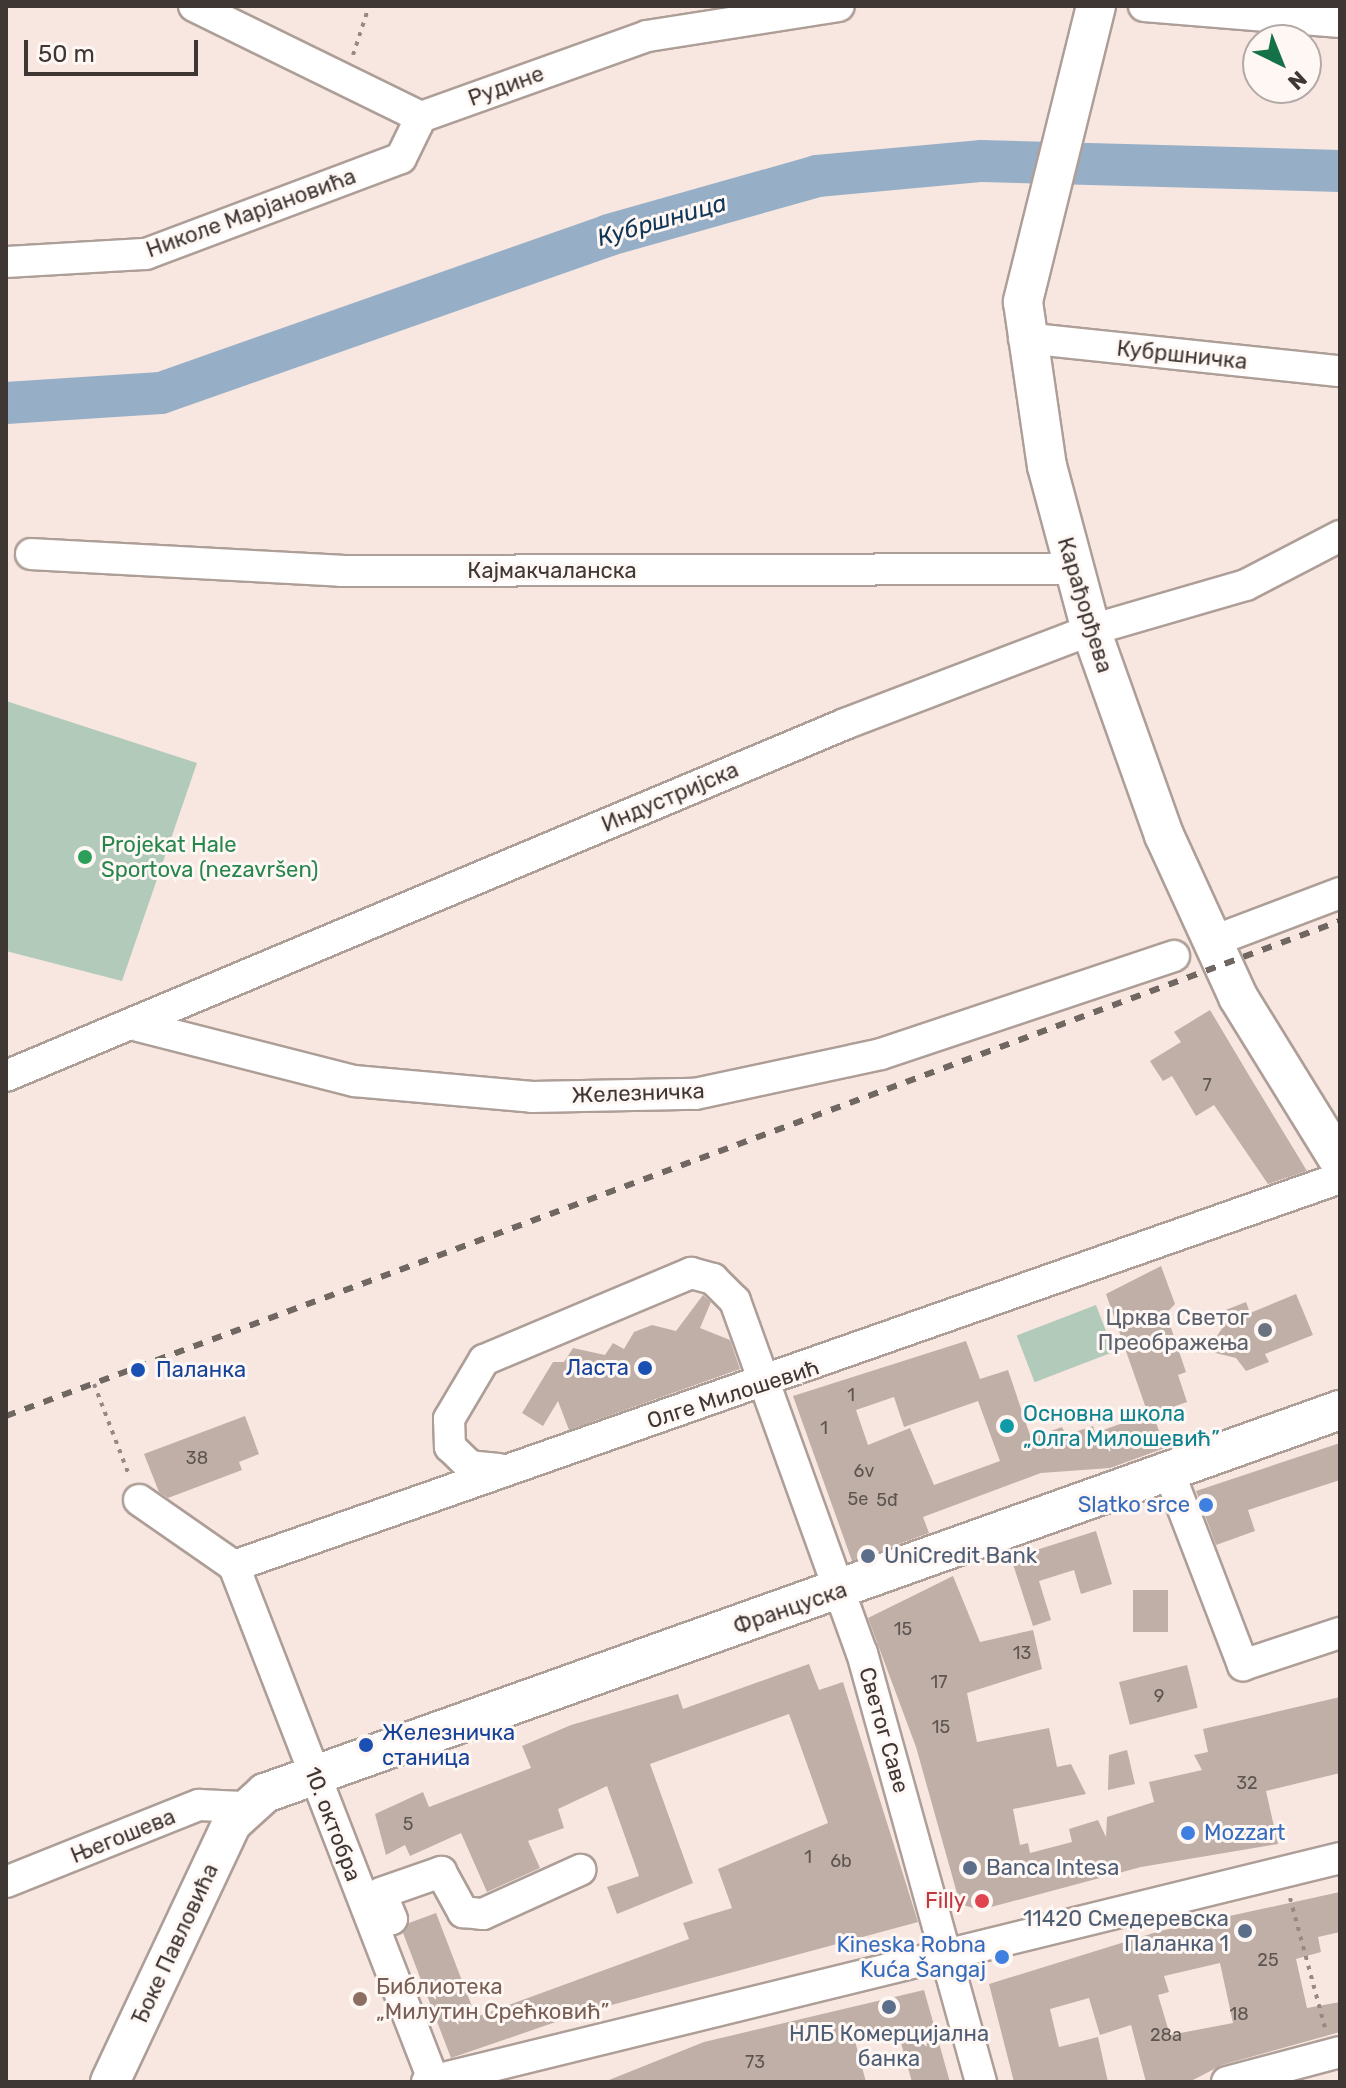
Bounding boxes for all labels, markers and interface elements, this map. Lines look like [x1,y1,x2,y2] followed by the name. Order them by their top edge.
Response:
[28,24,202,74] scale bar
[1242,24,1322,104] north arrow
[38,40,95,68] text: 50 m
[465,60,547,112] street label: Рудине
[1282,65,1312,96] text: N
[143,163,359,263] street label: Николе Марјановића
[594,189,730,253] water label: Кубршница
[1115,335,1249,375] street label: Кубршничка
[1052,534,1118,676] street label: Карађорђева
[467,558,637,584] street label: Кајмакчаланска
[598,756,742,838] street label: Индустријска
[101,831,318,882] place label: Projekat Hale Sportova (nezavršen)
[76,848,94,866] marker: Projekat Hale Sportova (nezavršen)
[1202,1074,1212,1096] house number: 7
[571,1077,705,1109] street label: Железничка
[1098,1304,1249,1356] place label: Црква Светог Преображења
[1256,1321,1274,1339] marker: Црква Светог Преображења
[644,1354,822,1434] street label: Олге Милошевић
[566,1355,629,1381] place label: Ласта
[156,1357,246,1383] place label: Паланка
[127,1359,149,1381] marker: Паланка
[636,1359,654,1377] marker: Ласта
[847,1384,855,1406] house number: 1
[1023,1400,1220,1452] place label: Основна школа „Олга Милошевић”
[820,1417,828,1439] house number: 1
[998,1417,1016,1435] marker: Основна школа „Олга Милошевић”
[186,1447,208,1469] house number: 38
[854,1460,874,1482] house number: 6v
[848,1488,868,1510] house number: 5e
[876,1489,898,1511] house number: 5đ
[1078,1492,1190,1518] place label: Slatko srce
[1197,1496,1215,1514] marker: Slatko srce
[884,1543,1037,1569] place label: UniCredit Bank
[859,1547,877,1565] marker: UniCredit Bank
[730,1576,850,1640] street label: Француска
[894,1618,912,1640] house number: 15
[1013,1642,1031,1664] house number: 13
[853,1664,915,1796] street label: Светог Саве
[931,1671,947,1693] house number: 17
[1154,1685,1164,1707] house number: 9
[932,1716,950,1738] house number: 15
[382,1719,515,1770] place label: Железничка станица
[357,1736,375,1754] marker: Железничка станица
[299,1763,367,1885] street label: 10. октобра
[1236,1772,1258,1794] house number: 32
[67,1803,179,1869] street label: Његошева
[403,1813,413,1835] house number: 5
[1204,1820,1285,1846] place label: Mozzart
[1179,1824,1197,1842] marker: Mozzart
[804,1846,812,1868] house number: 1
[830,1850,852,1872] house number: 6b
[986,1855,1119,1881] place label: Banca Intesa
[126,1859,224,2029] street label: Ђоке Павловића
[961,1859,979,1877] marker: Banca Intesa
[925,1888,966,1914] place label: Filly
[973,1892,991,1910] marker: Filly
[1023,1905,1229,1956] place label: 11420 Смедеревска Паланка 1
[1236,1922,1254,1940] marker: 11420 Смедеревска Паланка 1
[836,1931,986,1982] place label: Kineska Robna Kuća Šangaj
[993,1948,1011,1966] marker: Kineska Robna Kuća Šangaj
[1257,1949,1279,1971] house number: 25
[376,1973,609,2024] place label: Библиотека „Милутин Срећковић”
[351,1990,369,2008] marker: Библиотека „Милутин Срећковић”
[880,1998,898,2016] marker: НЛБ Комерцијална банка
[1229,2003,1249,2025] house number: 18
[789,2020,989,2072] place label: НЛБ Комерцијална банка
[1150,2024,1182,2046] house number: 28a
[745,2051,765,2073] house number: 73

